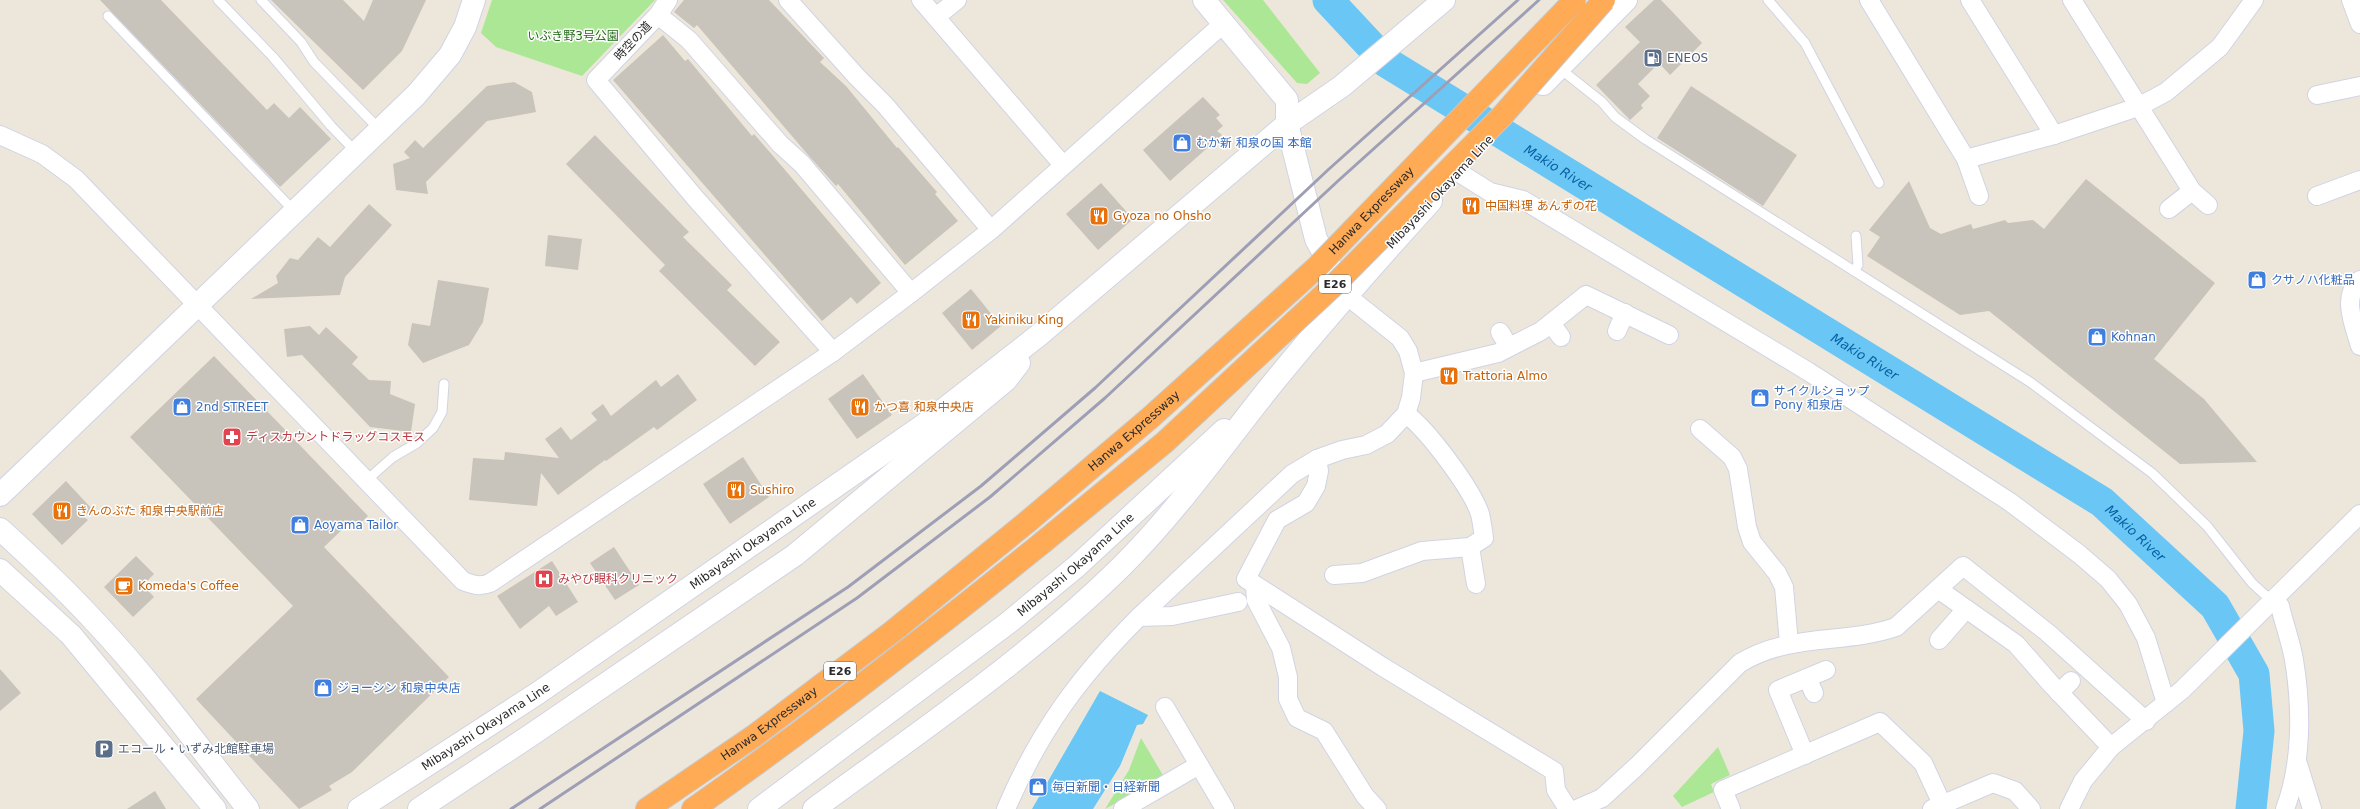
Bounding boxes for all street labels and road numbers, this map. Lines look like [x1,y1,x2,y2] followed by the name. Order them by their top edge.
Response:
[612,19,654,63] street label: 時空の道
[1384,132,1496,252] street label: Mibayashi Okayama Line
[1326,164,1417,257] street label: Hanwa Expressway
[1319,275,1351,293] road number: E26
[1085,388,1183,474] street label: Hanwa Expressway
[687,495,819,592] street label: Mibayashi Okayama Line
[1014,510,1137,619] street label: Mibayashi Okayama Line
[824,662,856,680] road number: E26
[419,680,552,774] street label: Mibayashi Okayama Line
[718,684,820,764] street label: Hanwa Expressway

